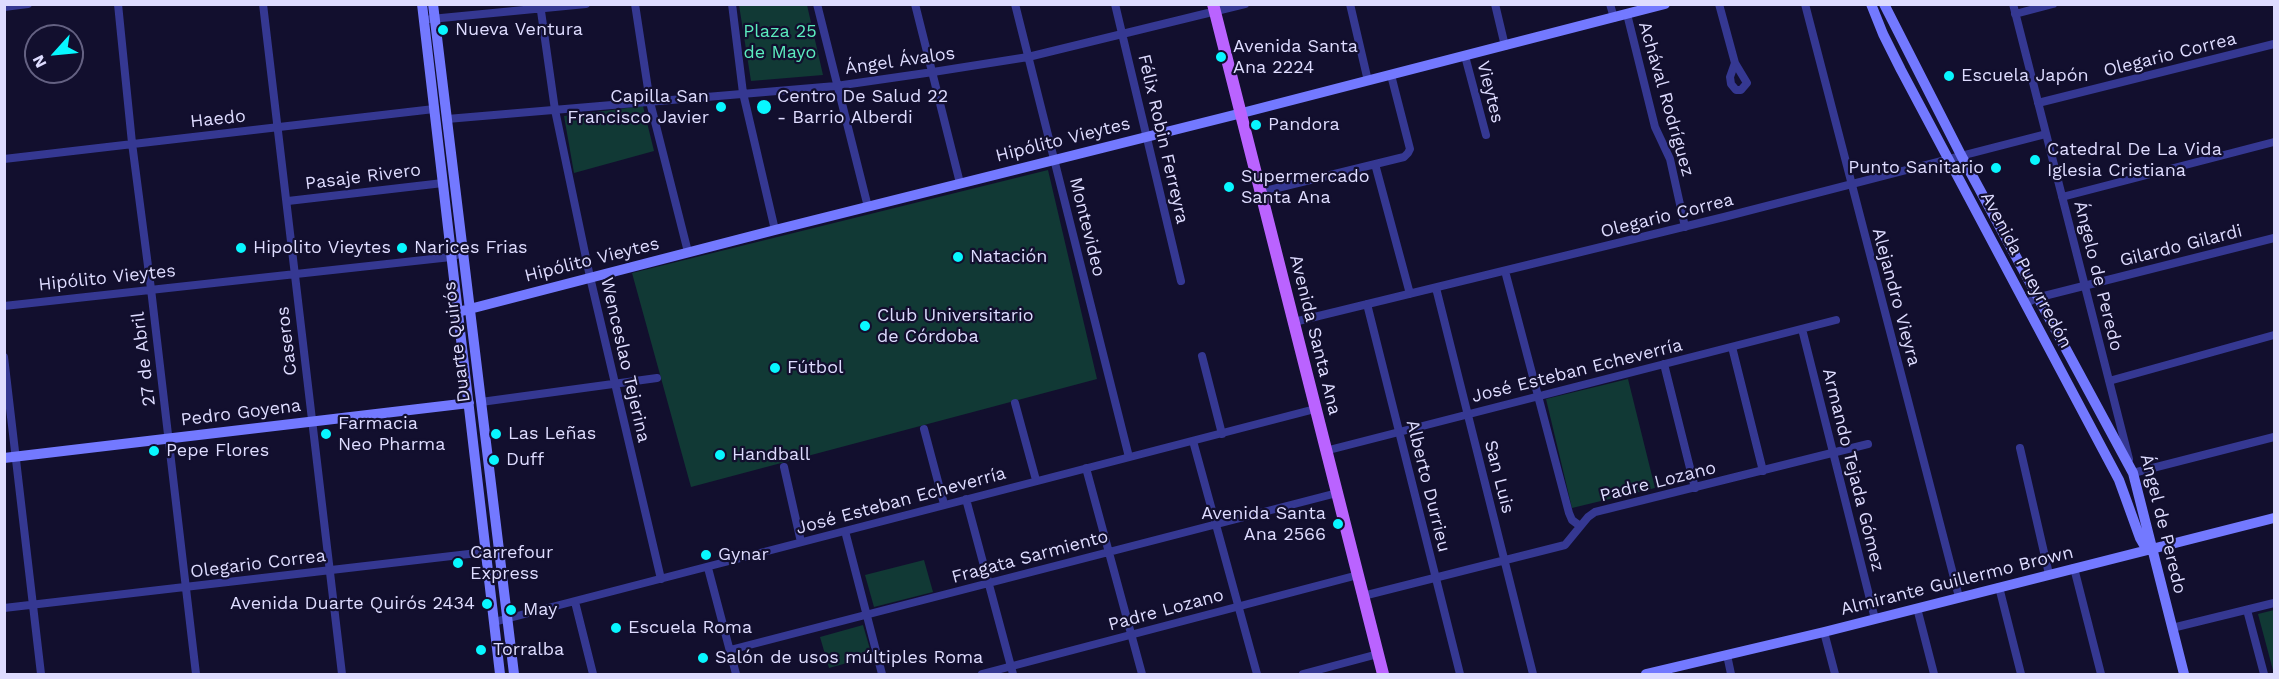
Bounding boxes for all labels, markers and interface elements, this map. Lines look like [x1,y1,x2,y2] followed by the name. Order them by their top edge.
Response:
[455,19,583,41] place label: Nueva Ventura
[1634,19,1698,179] street label: Achával Rodríguez
[743,21,817,63] park label: Plaza 25 de Mayo
[436,23,450,37] marker: Nueva Ventura
[24,24,84,84] north arrow
[2101,28,2239,82] street label: Olegario Correa
[1233,36,1358,78] place label: Avenida Santa Ana 2224
[844,43,956,79] street label: Ángel Ávalos
[1214,50,1228,64] marker: Avenida Santa Ana 2224
[28,52,50,71] text: N
[1133,52,1193,226] street label: Félix Robin Ferreyra
[1472,59,1508,125] street label: Vieytes
[1961,65,2089,87] place label: Escuela Japón
[1942,69,1956,83] marker: Escuela Japón
[567,86,709,128] place label: Capilla San Francisco Javier
[777,86,948,128] place label: Centro De Salud 22 - Barrio Alberdi
[755,98,773,116] marker: Centro De Salud 22 - Barrio Alberdi
[714,100,728,114] marker: Capilla San Francisco Javier
[189,105,247,133] street label: Haedo
[993,113,1133,167] street label: Hipólito Vieytes
[1268,114,1340,136] place label: Pandora
[1249,118,1263,132] marker: Pandora
[2047,139,2222,182] place label: Catedral De La Vida Iglesia Cristiana
[2028,153,2042,167] marker: Catedral De La Vida Iglesia Cristiana
[1848,157,1984,179] place label: Punto Sanitario
[304,159,422,195] street label: Pasaje Rivero
[1989,161,2003,175] marker: Punto Sanitario
[1241,166,1370,208] place label: Supermercado Santa Ana
[1064,175,1110,279] street label: Montevideo
[1222,180,1236,194] marker: Supermercado Santa Ana
[1976,188,2076,352] street label: Avenida Pueyrredón
[1598,189,1736,243] street label: Olegario Correa
[2069,199,2127,353] street label: Ángelo de Peredo
[2118,220,2244,272] street label: Gilardo Gilardi
[1867,226,1925,368] street label: Alejandro Vieyra
[522,233,662,287] street label: Hipólito Vieytes
[253,237,391,259] place label: Hipolito Vieytes
[414,237,528,259] place label: Narices Frias
[234,241,248,255] marker: Hipolito Vieytes
[395,241,409,255] marker: Narices Frias
[970,246,1047,268] place label: Natación
[951,250,965,264] marker: Natación
[1285,253,1345,417] street label: Avenida Santa Ana
[37,260,177,296] street label: Hipólito Vieytes
[596,275,654,445] street label: Wenceslao Tejerina
[439,280,475,404] street label: Duarte Quirós
[272,305,302,377] street label: Caseros
[877,305,1034,348] place label: Club Universitario de Córdoba
[127,311,161,407] street label: 27 de Abril
[858,319,872,333] marker: Club Universitario de Córdoba
[1469,334,1685,408] street label: José Esteban Echeverría
[787,357,843,379] place label: Fútbol
[768,361,782,375] marker: Fútbol
[1817,366,1889,574] street label: Armando Tejada Gómez
[180,395,302,431] street label: Pedro Goyena
[338,413,445,456] place label: Farmacia Neo Pharma
[1401,418,1455,554] street label: Alberto Durrieu
[508,423,596,445] place label: Las Leñas
[319,427,333,441] marker: Farmacia Neo Pharma
[489,427,503,441] marker: Las Leñas
[1479,438,1519,516] street label: San Luis
[166,440,269,462] place label: Pepe Flores
[147,444,161,458] marker: Pepe Flores
[732,444,810,466] place label: Handball
[713,448,727,462] marker: Handball
[506,449,544,471] place label: Duff
[2135,452,2191,596] street label: Ángel de Peredo
[487,453,501,467] marker: Duff
[1598,457,1718,507] street label: Padre Lozano
[794,463,1008,539] street label: José Esteban Echeverría
[1201,503,1326,546] place label: Avenida Santa Ana 2566
[1331,517,1345,531] marker: Avenida Santa Ana 2566
[949,526,1111,588] street label: Fragata Sarmiento
[470,542,553,584] place label: Carrefour Express
[1838,542,2076,620] street label: Almirante Guillermo Brown
[718,544,769,566] place label: Gynar
[189,545,327,583] street label: Olegario Correa
[699,548,713,562] marker: Gynar
[451,556,465,570] marker: Carrefour Express
[1106,584,1226,636] street label: Padre Lozano
[230,593,475,615] place label: Avenida Duarte Quirós 2434
[480,597,494,611] marker: Avenida Duarte Quirós 2434
[523,599,557,621] place label: May
[504,603,518,617] marker: May
[628,617,752,639] place label: Escuela Roma
[609,621,623,635] marker: Escuela Roma
[493,639,564,661] place label: Torralba
[474,643,488,657] marker: Torralba
[715,647,983,669] place label: Salón de usos múltiples Roma
[696,651,710,665] marker: Salón de usos múltiples Roma

